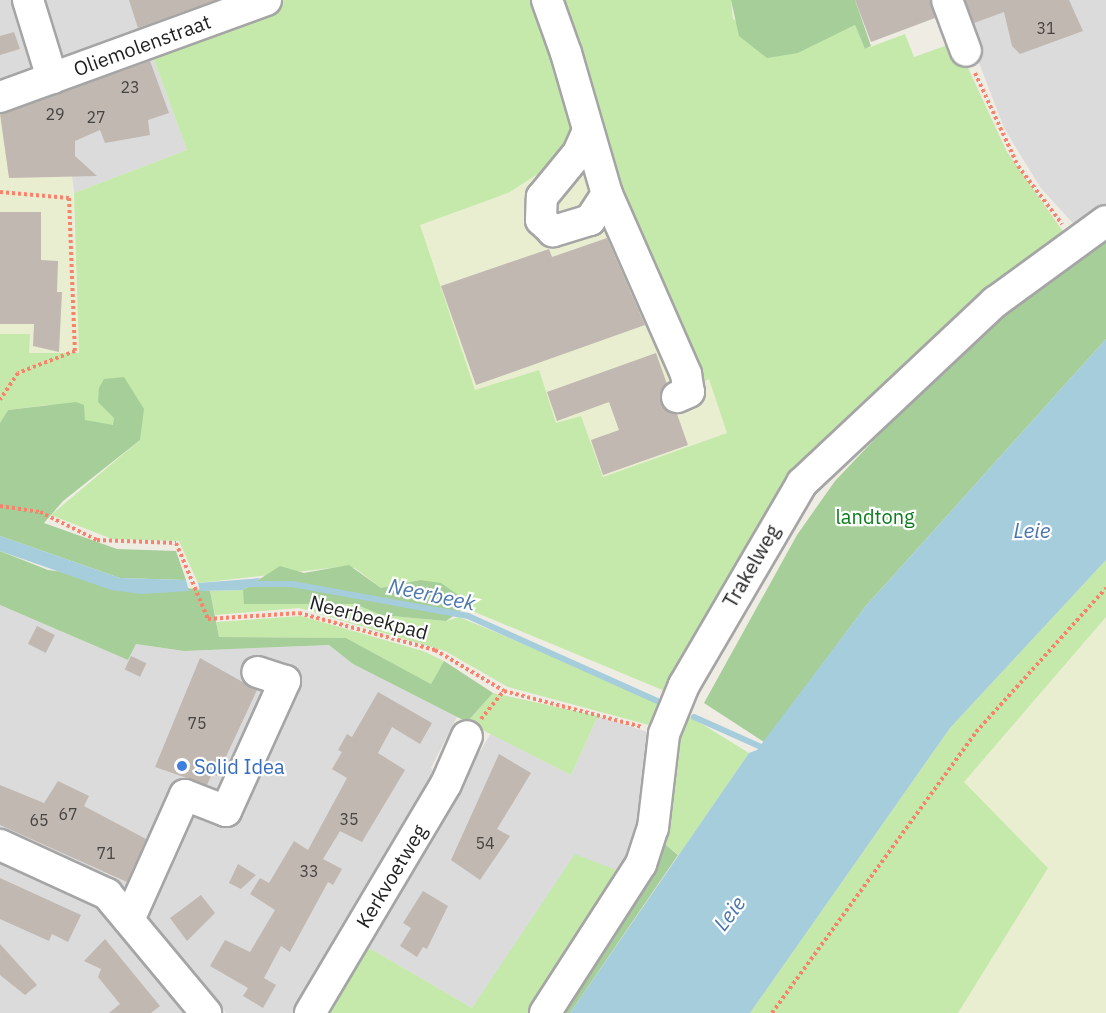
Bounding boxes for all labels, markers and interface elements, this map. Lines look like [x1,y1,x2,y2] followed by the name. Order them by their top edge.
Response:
[70,9,214,81] street label: Oliemolenstraat
[1036,18,1056,38] house number: 31
[120,77,140,97] house number: 23
[45,104,65,124] house number: 29
[86,107,106,127] house number: 27
[835,504,915,528] park label: landtong
[1014,517,1050,543] water label: Leie
[718,520,784,612] street label: Trakelweg
[386,573,478,615] water label: Neerbeek
[307,590,431,644] street label: Neerbeekpad
[187,713,207,733] house number: 75
[194,754,285,778] place label: Solid Idea
[175,759,189,773] marker: Solid Idea
[58,804,78,824] house number: 67
[339,809,359,829] house number: 35
[29,810,49,830] house number: 65
[351,820,431,932] street label: Kerkvoetweg
[475,833,495,853] house number: 54
[96,843,116,863] house number: 71
[299,861,319,881] house number: 33
[708,891,750,935] water label: Leie

